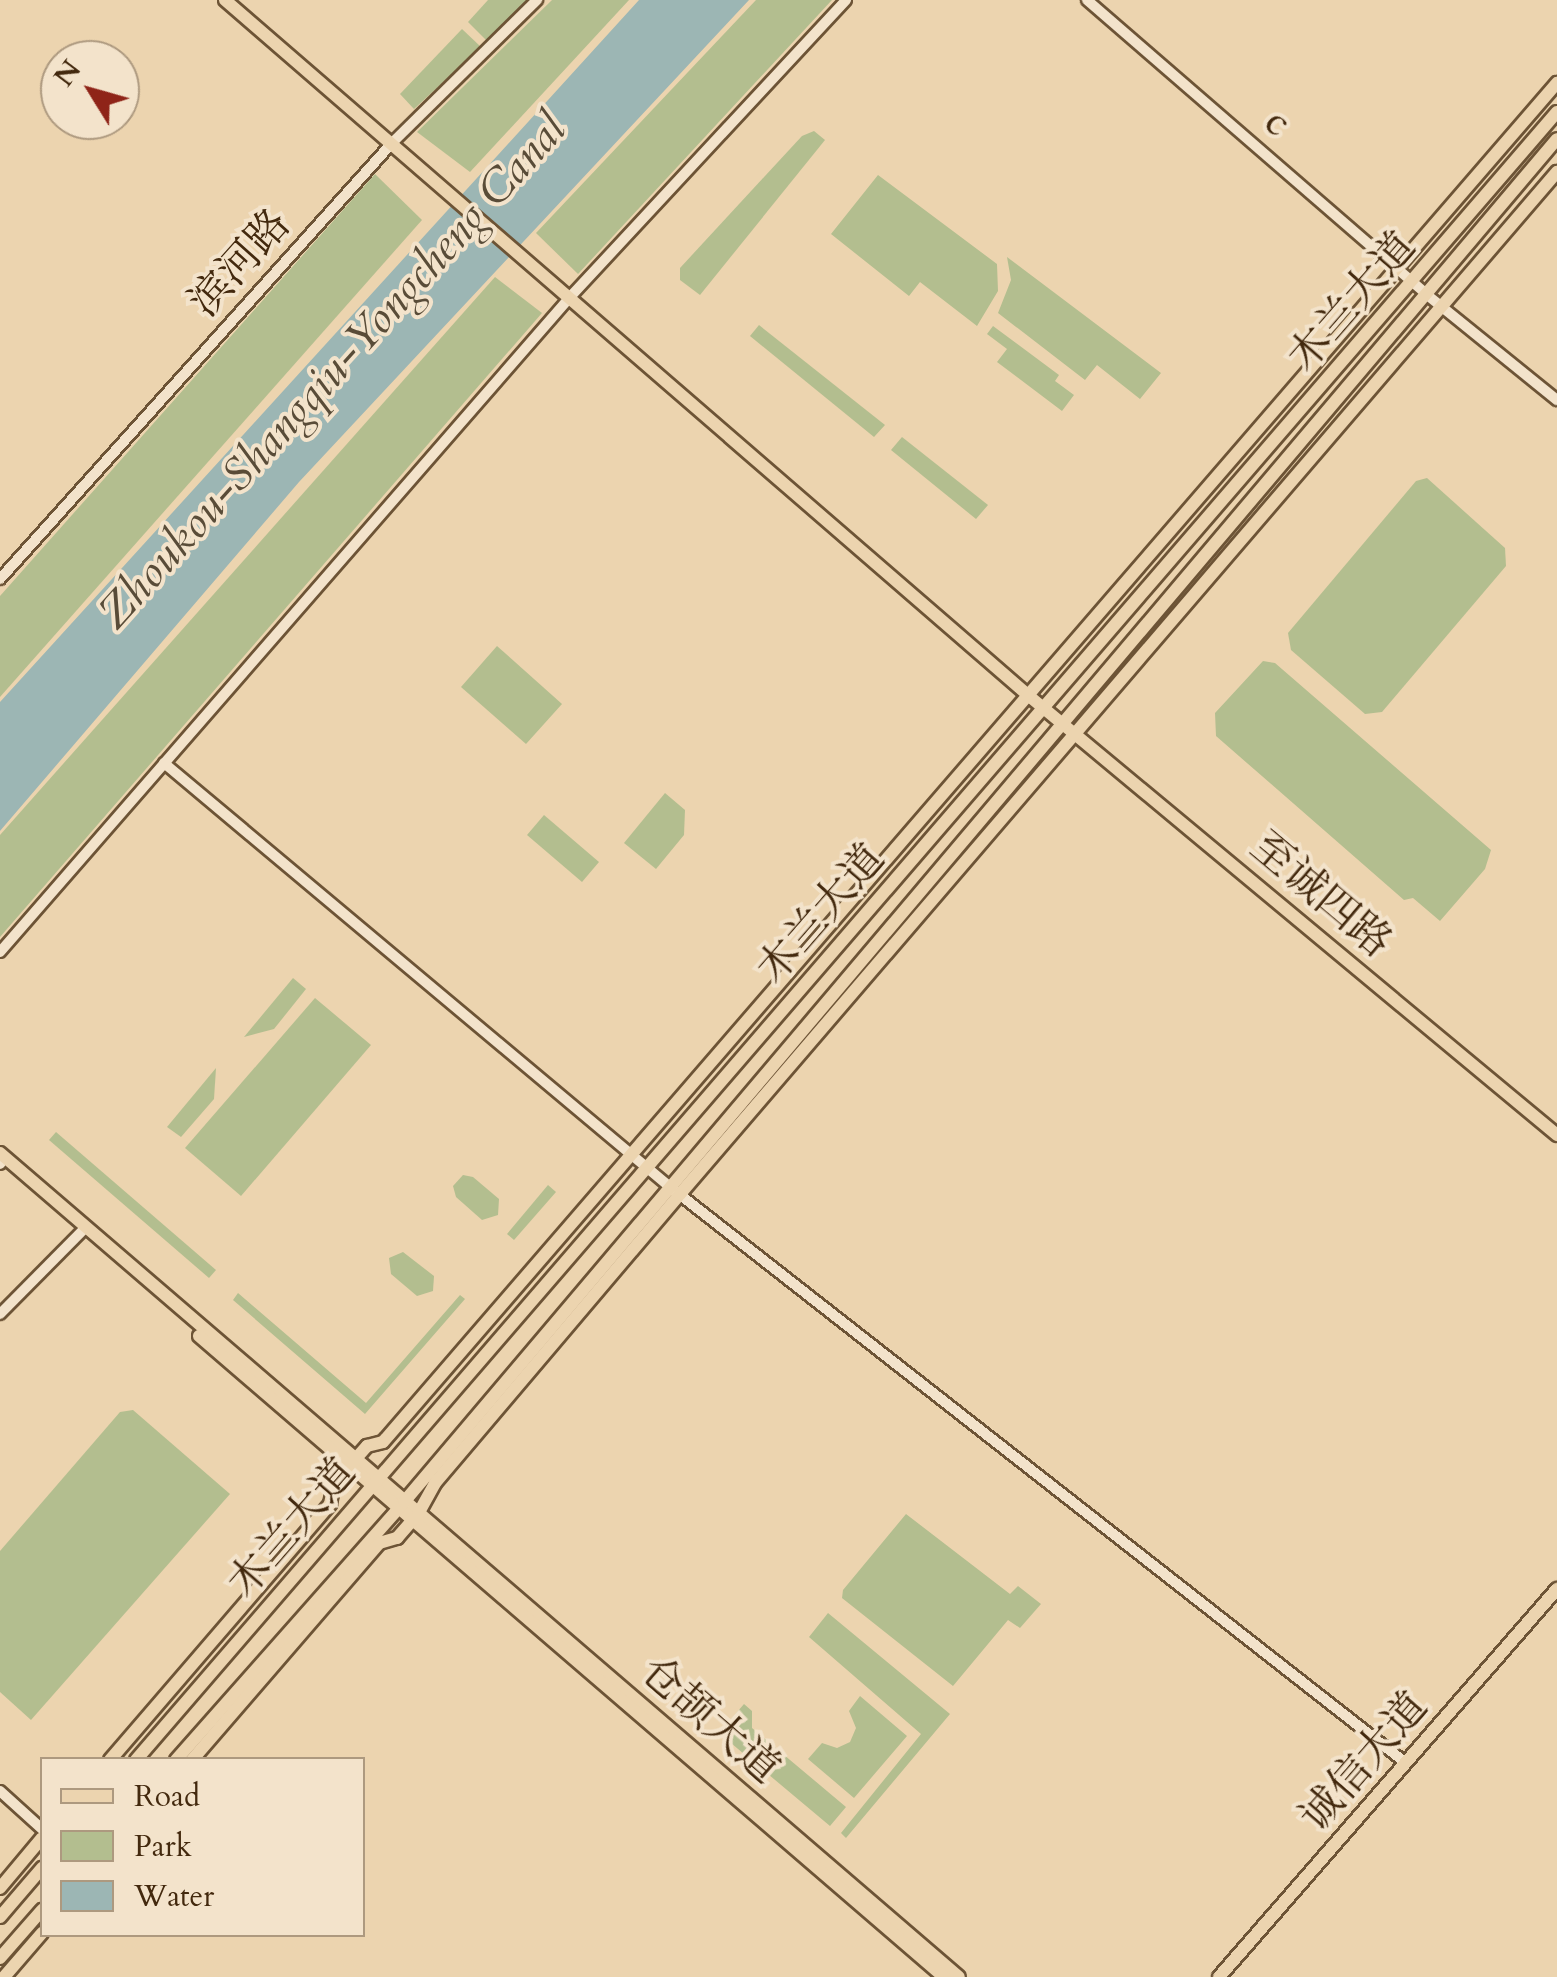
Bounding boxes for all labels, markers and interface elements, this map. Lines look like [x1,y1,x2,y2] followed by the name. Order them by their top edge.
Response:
[40,40,140,140] north arrow
[45,52,90,94] text: N
[1254,97,1302,147] street label: c
[86,102,578,640] water label: Zhoukou-Shangqiu-Yongcheng Canal
[179,199,301,327] street label: 滨河路
[1278,222,1426,382] street label: 木兰大道
[1240,822,1402,968] street label: 至诚四路
[747,834,895,994] street label: 木兰大道
[218,1448,366,1608] street label: 木兰大道
[630,1646,790,1794] street label: 仓颉大道
[1290,1682,1438,1842] street label: 诚信大道
[40,1757,365,1937] legend
[134,1776,200,1817] text: Road
[134,1826,192,1867] text: Park
[134,1876,214,1917] text: Water

